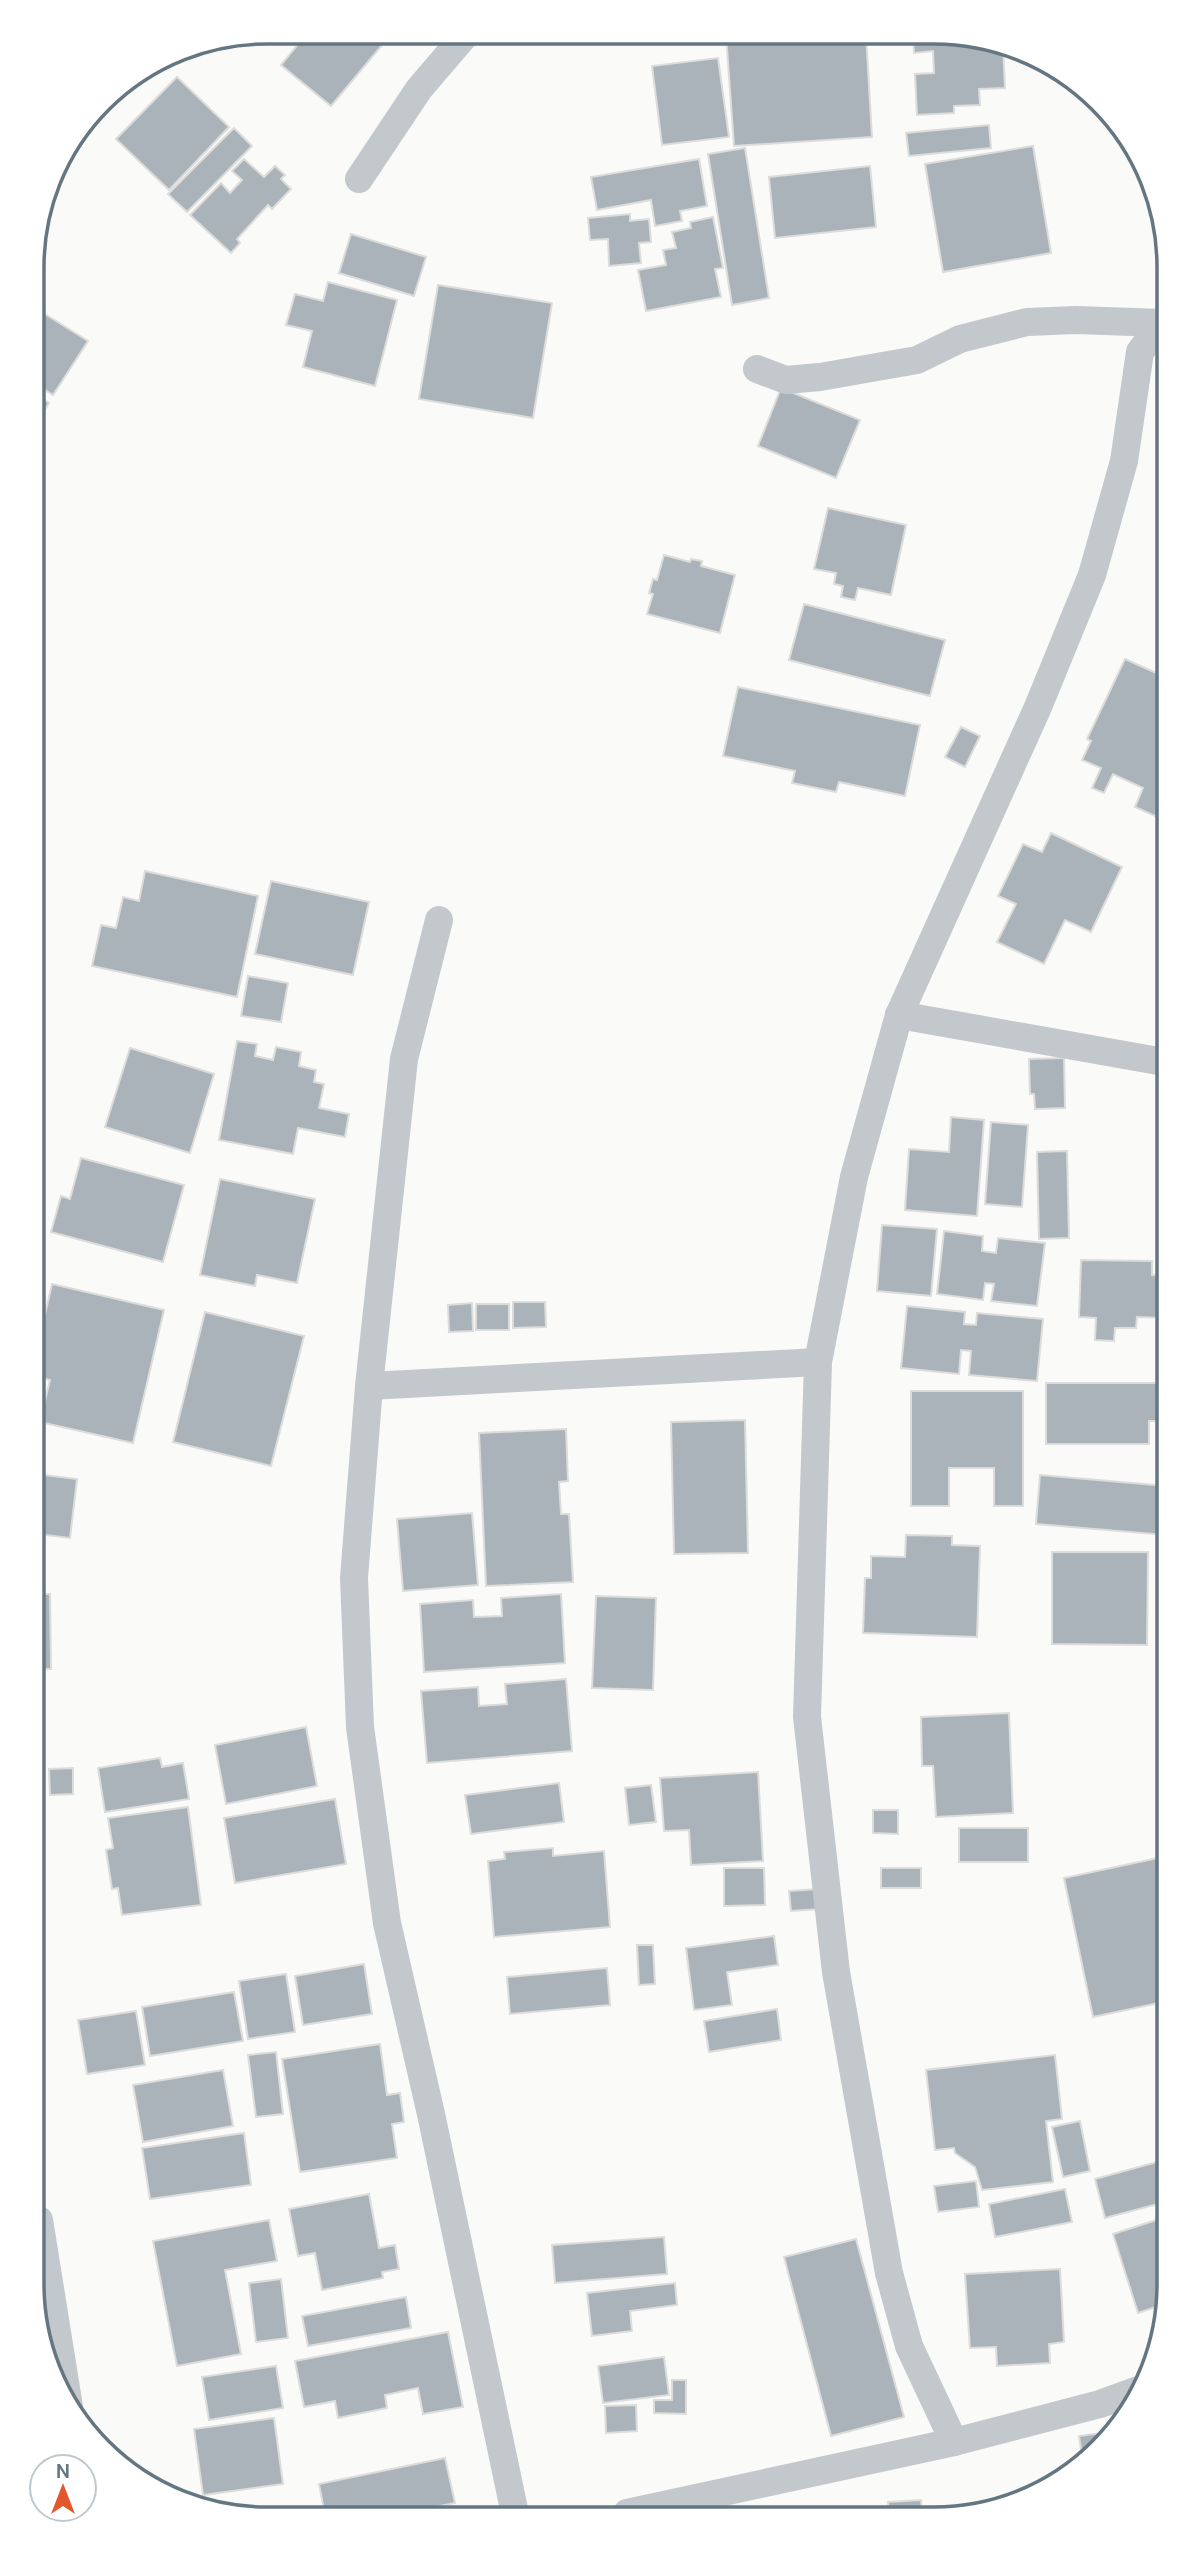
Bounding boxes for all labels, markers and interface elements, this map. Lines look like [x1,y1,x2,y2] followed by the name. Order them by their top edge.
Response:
[28,2453,98,2523] north arrow
[56,2459,70,2484] text: N

